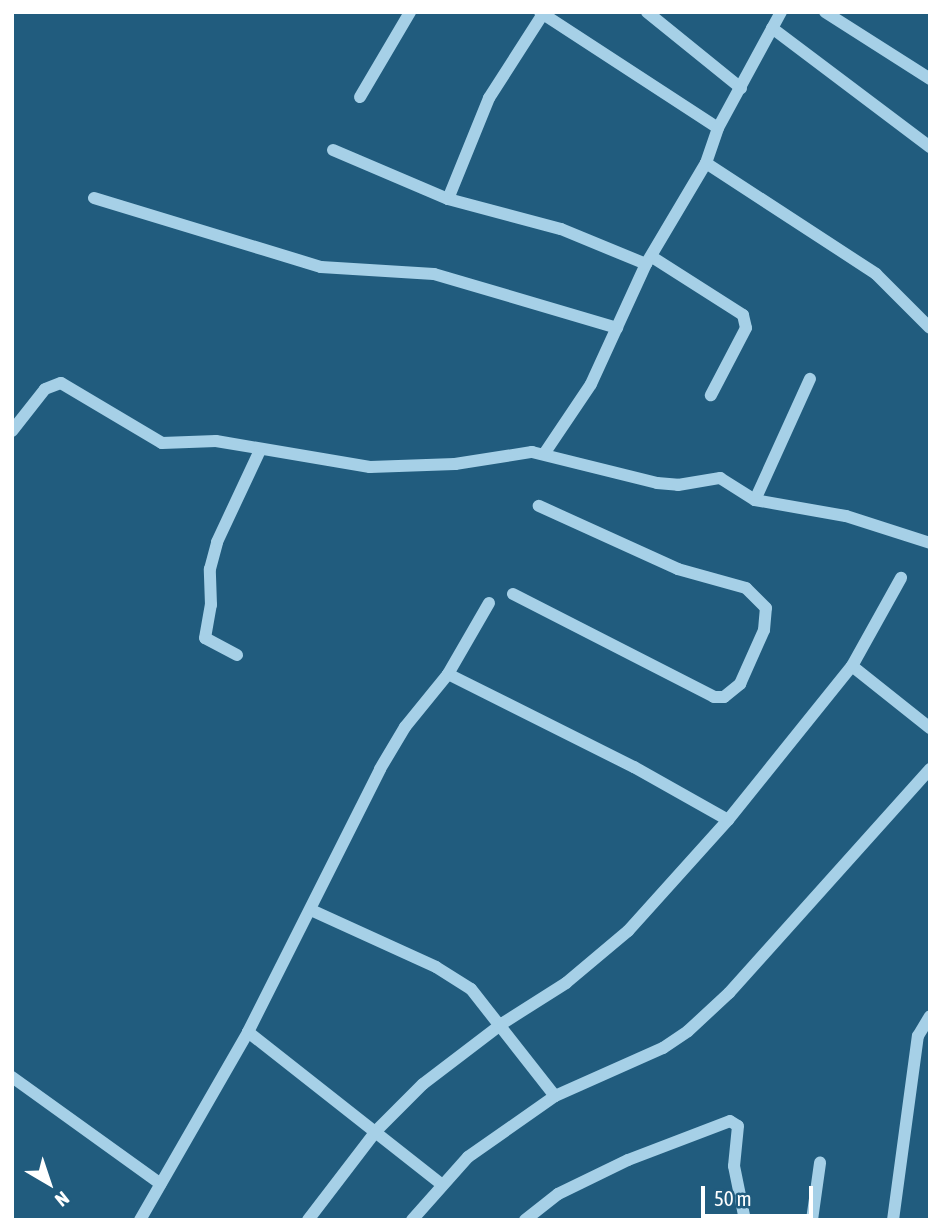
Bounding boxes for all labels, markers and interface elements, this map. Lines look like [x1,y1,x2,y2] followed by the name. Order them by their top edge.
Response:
[14,1148,84,1218] north arrow
[704,1172,816,1216] scale bar
[714,1186,752,1210] text: 50 m
[51,1187,73,1211] text: N

